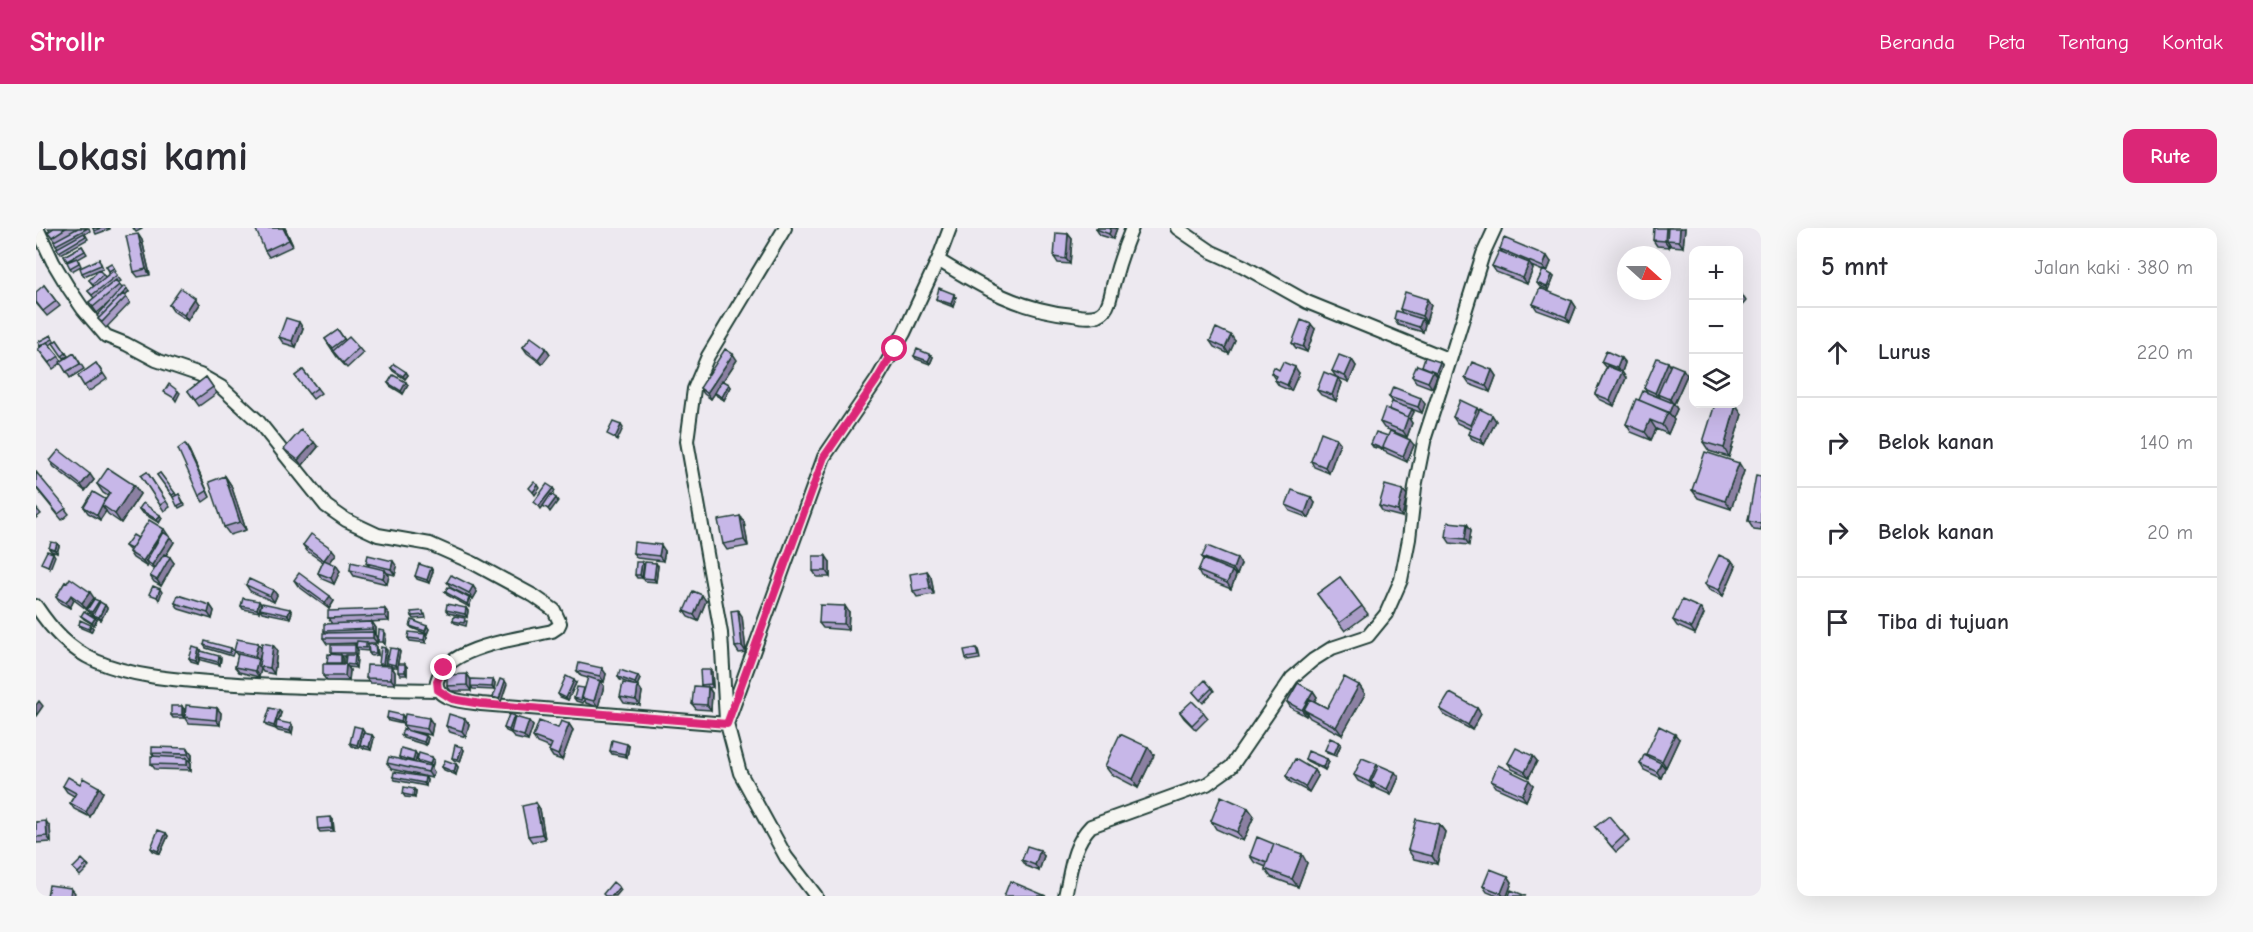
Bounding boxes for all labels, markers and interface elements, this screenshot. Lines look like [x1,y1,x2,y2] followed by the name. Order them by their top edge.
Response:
[30,26,104,58] text: Strollr
[1879,30,1955,54] text: Beranda
[1988,30,2026,54] text: Peta
[2059,30,2129,54] text: Tentang
[2162,30,2223,54] text: Kontak
[2123,129,2217,183] button: Rute
[36,132,248,181] text: Lokasi kami
[1617,246,1671,300] north arrow
[1689,246,1743,408] map controls
[1689,246,1743,300] button: +
[1821,252,1887,282] text: 5 mnt
[2035,256,2193,279] text: Jalan kaki · 380 m
[1689,300,1743,354] button: −
[881,335,907,361] route start
[1821,336,1854,369] icon: ahead
[1878,339,1930,365] text: Lurus
[2137,341,2193,364] text: 220 m
[1689,354,1743,408] button: layers
[1821,426,1854,459] icon: right
[1878,429,1994,455] text: Belok kanan
[2140,431,2193,454] text: 140 m
[1821,516,1854,549] icon: right
[1878,519,1994,545] text: Belok kanan
[2147,521,2193,544] text: 20 m
[1821,606,1854,639] icon: arrive
[1878,609,2009,635] text: Tiba di tujuan
[430,654,456,680] route end

